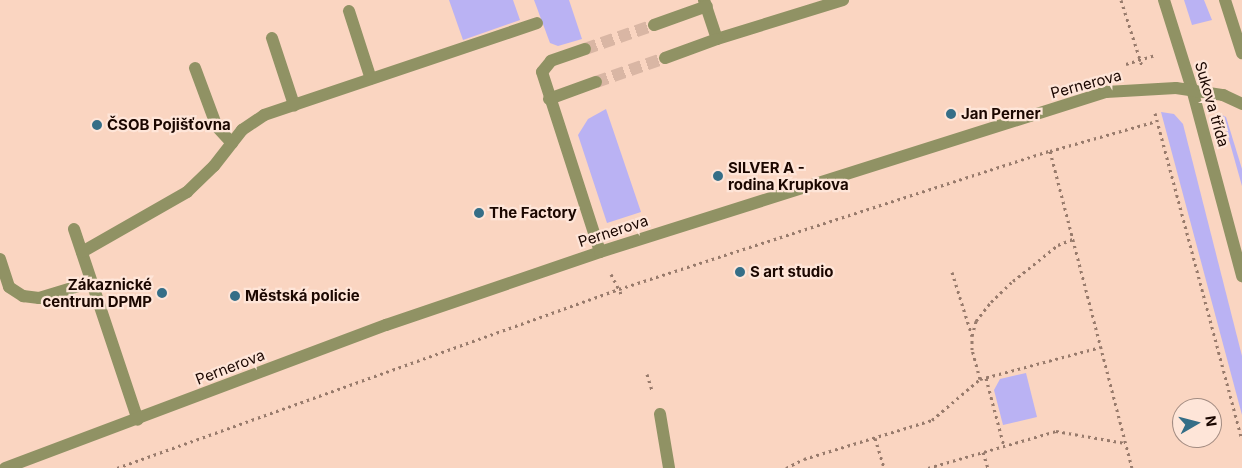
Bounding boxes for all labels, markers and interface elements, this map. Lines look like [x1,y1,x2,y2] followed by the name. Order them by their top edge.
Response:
[1191,59,1233,149] street label: Sukova třída
[1049,66,1123,102] street label: Pernerova
[961,105,1040,123] place label: Jan Perner
[945,108,957,120] marker: Jan Perner
[107,116,231,134] place label: ČSOB Pojišťovna
[91,119,103,131] marker: ČSOB Pojišťovna
[728,158,849,193] place label: SILVER A - rodina Krupkova
[712,170,724,182] marker: SILVER A - rodina Krupkova
[489,204,577,222] place label: The Factory
[473,207,485,219] marker: The Factory
[576,211,650,251] street label: Pernerova
[750,263,833,281] place label: S art studio
[734,266,746,278] marker: S art studio
[42,275,152,310] place label: Zákaznické centrum DPMP
[156,287,168,299] marker: Zákaznické centrum DPMP
[245,287,360,305] place label: Městská policie
[229,290,241,302] marker: Městská policie
[193,346,267,388] street label: Pernerova
[1172,398,1222,448] north arrow
[1202,415,1221,427] text: N

